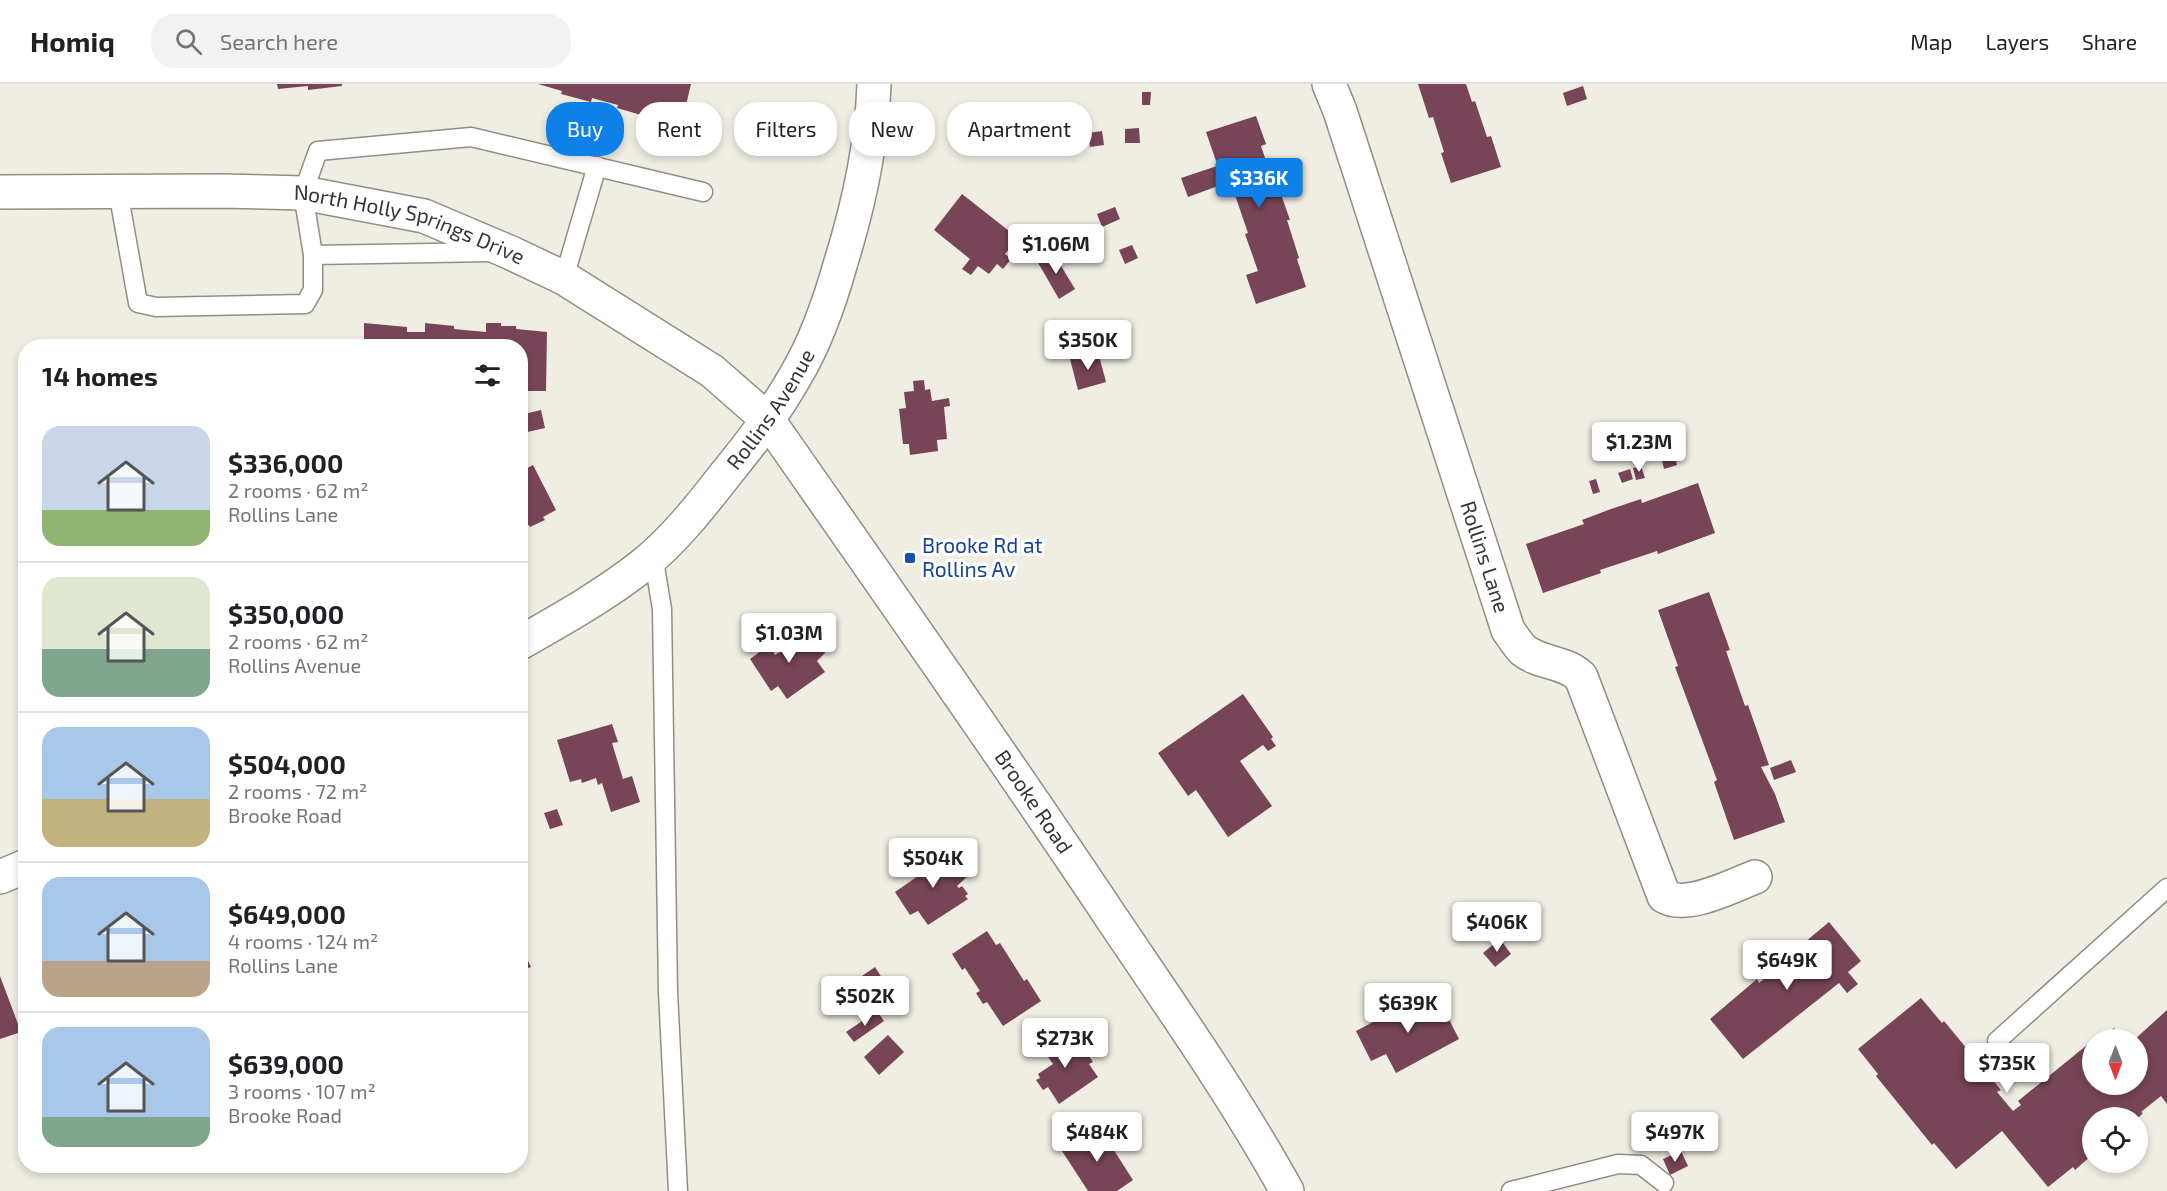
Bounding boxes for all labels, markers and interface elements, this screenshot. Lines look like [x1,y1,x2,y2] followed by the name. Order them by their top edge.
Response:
[151,14,571,68] search box
[30,24,115,58] text: Homiq
[172,25,205,58] icon: search
[220,28,338,54] text: Search here
[1910,29,1952,54] text: Map
[1985,29,2049,54] text: Layers
[2082,29,2137,54] text: Share
[546,102,624,156] chip: Buy
[636,102,722,156] chip: Rent
[734,102,837,156] chip: Filters
[849,102,935,156] chip: New
[947,102,1092,156] chip: Apartment
[1217,158,1301,209] pin: $336K
[1230,165,1288,189] text: $336K
[294,179,529,269] street label: North Holly Springs Drive
[1007,224,1105,275] pin: $1.06M
[1022,231,1090,255] text: $1.06M
[1046,320,1130,371] pin: $350K
[1058,327,1118,351] text: $350K
[721,345,819,474] street label: Rollins Avenue
[471,359,504,392] icon: filters
[42,360,158,391] text: 14 homes
[1590,422,1688,473] pin: $1.23M
[1606,429,1672,453] text: $1.23M
[228,447,343,478] text: $336,000
[90,450,162,522] icon: home
[228,478,368,502] text: 2 rooms · 62 m²
[1456,498,1516,616] street label: Rollins Lane
[228,502,338,526] text: Rollins Lane
[922,532,1043,581] place label: Brooke Rd at Rollins Av
[903,551,917,565] marker: Brooke Rd at Rollins Av
[228,598,344,629] text: $350,000
[90,601,162,673] icon: home
[740,613,838,664] pin: $1.03M
[755,620,823,644] text: $1.03M
[228,629,368,653] text: 2 rooms · 62 m²
[228,653,361,677] text: Rollins Avenue
[990,745,1079,858] street label: Brooke Road
[228,748,346,779] text: $504,000
[90,751,162,823] icon: home
[228,779,367,803] text: 2 rooms · 72 m²
[228,803,342,827] text: Brooke Road
[891,838,975,889] pin: $504K
[903,845,963,869] text: $504K
[228,898,346,929] text: $649,000
[90,901,162,973] icon: home
[1455,902,1539,953] pin: $406K
[1466,909,1528,933] text: $406K
[228,929,378,953] text: 4 rooms · 124 m²
[1745,940,1829,991] pin: $649K
[1757,947,1817,971] text: $649K
[228,953,338,977] text: Rollins Lane
[823,976,907,1027] pin: $502K
[835,983,895,1007] text: $502K
[1366,983,1450,1034] pin: $639K
[1378,990,1438,1014] text: $639K
[1023,1018,1107,1069] pin: $273K
[1036,1025,1094,1049] text: $273K
[2082,1029,2148,1095] north arrow
[2082,1029,2148,1173] map controls
[1965,1043,2049,1094] pin: $735K
[228,1048,344,1079] text: $639,000
[1978,1050,2036,1074] text: $735K
[90,1051,162,1123] icon: home
[228,1079,376,1103] text: 3 rooms · 107 m²
[228,1103,342,1127] text: Brooke Road
[2082,1107,2148,1173] button: locate
[1055,1112,1139,1163] pin: $484K
[1633,1112,1717,1163] pin: $497K
[1066,1119,1128,1143] text: $484K
[1645,1119,1705,1143] text: $497K

